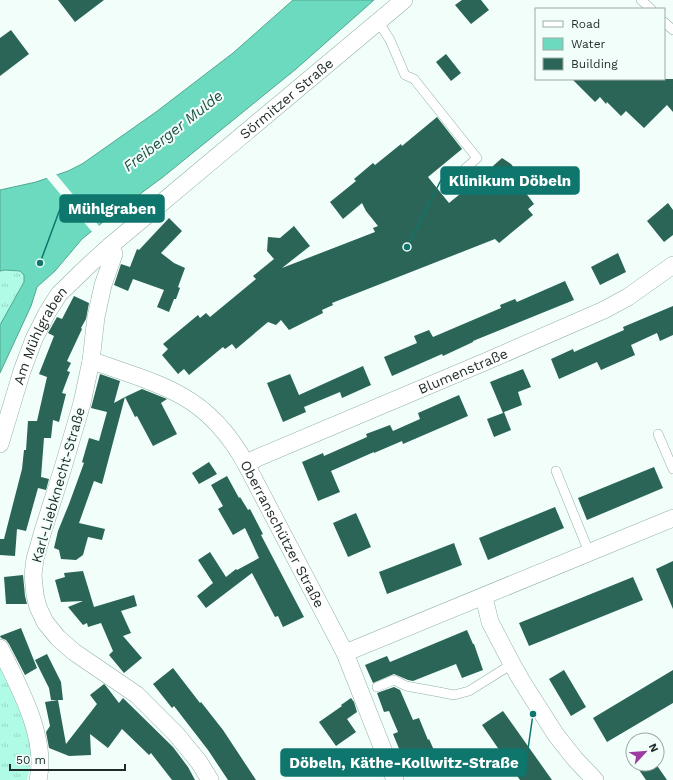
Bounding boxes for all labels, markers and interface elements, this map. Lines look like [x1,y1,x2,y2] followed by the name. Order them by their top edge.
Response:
[535,8,665,80] legend
[571,17,600,31] text: Road
[571,37,606,51] text: Water
[236,55,336,142] street label: Sörmitzer Straße
[571,57,618,71] text: Building
[120,87,226,175] water label: Freiberger Mulde
[441,167,579,194] callout: Klinikum Döbeln
[449,172,571,190] text: Klinikum Döbeln
[60,195,164,222] callout: Mühlgraben
[68,200,156,218] text: Mühlgraben
[10,283,70,387] street label: Am Mühlgraben
[416,345,510,397] street label: Blumenstraße
[28,405,88,565] street label: Karl-Liebknecht-Straße
[237,457,328,610] street label: Oberranschützer Straße
[625,732,665,772] north arrow
[646,741,661,754] text: N
[10,746,125,772] scale bar
[281,749,526,776] callout: Döbeln, Käthe-Kollwitz-Straße
[16,753,46,767] text: 50 m
[289,754,519,772] text: Döbeln, Käthe-Kollwitz-Straße

